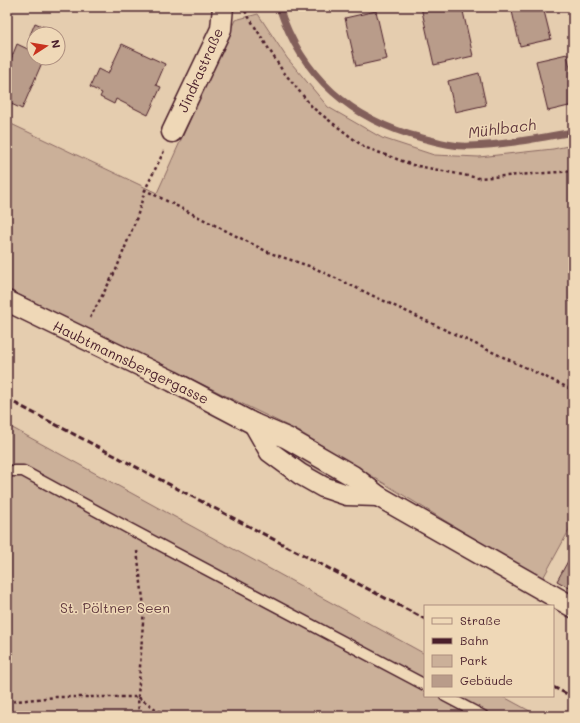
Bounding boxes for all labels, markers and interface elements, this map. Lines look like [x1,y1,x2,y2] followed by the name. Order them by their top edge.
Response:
[173,25,227,115] street label: Jindrastraße
[26,26,66,66] north arrow
[48,38,64,49] text: N
[467,114,537,142] water label: Mühlbach
[50,316,212,408] street label: Haubtmannsbergergasse
[60,598,170,617] park label: St. Pöltner Seen
[424,605,554,697] legend
[460,612,501,628] text: Straße
[460,632,488,648] text: Bahn
[460,652,487,668] text: Park
[460,672,513,688] text: Gebäude

